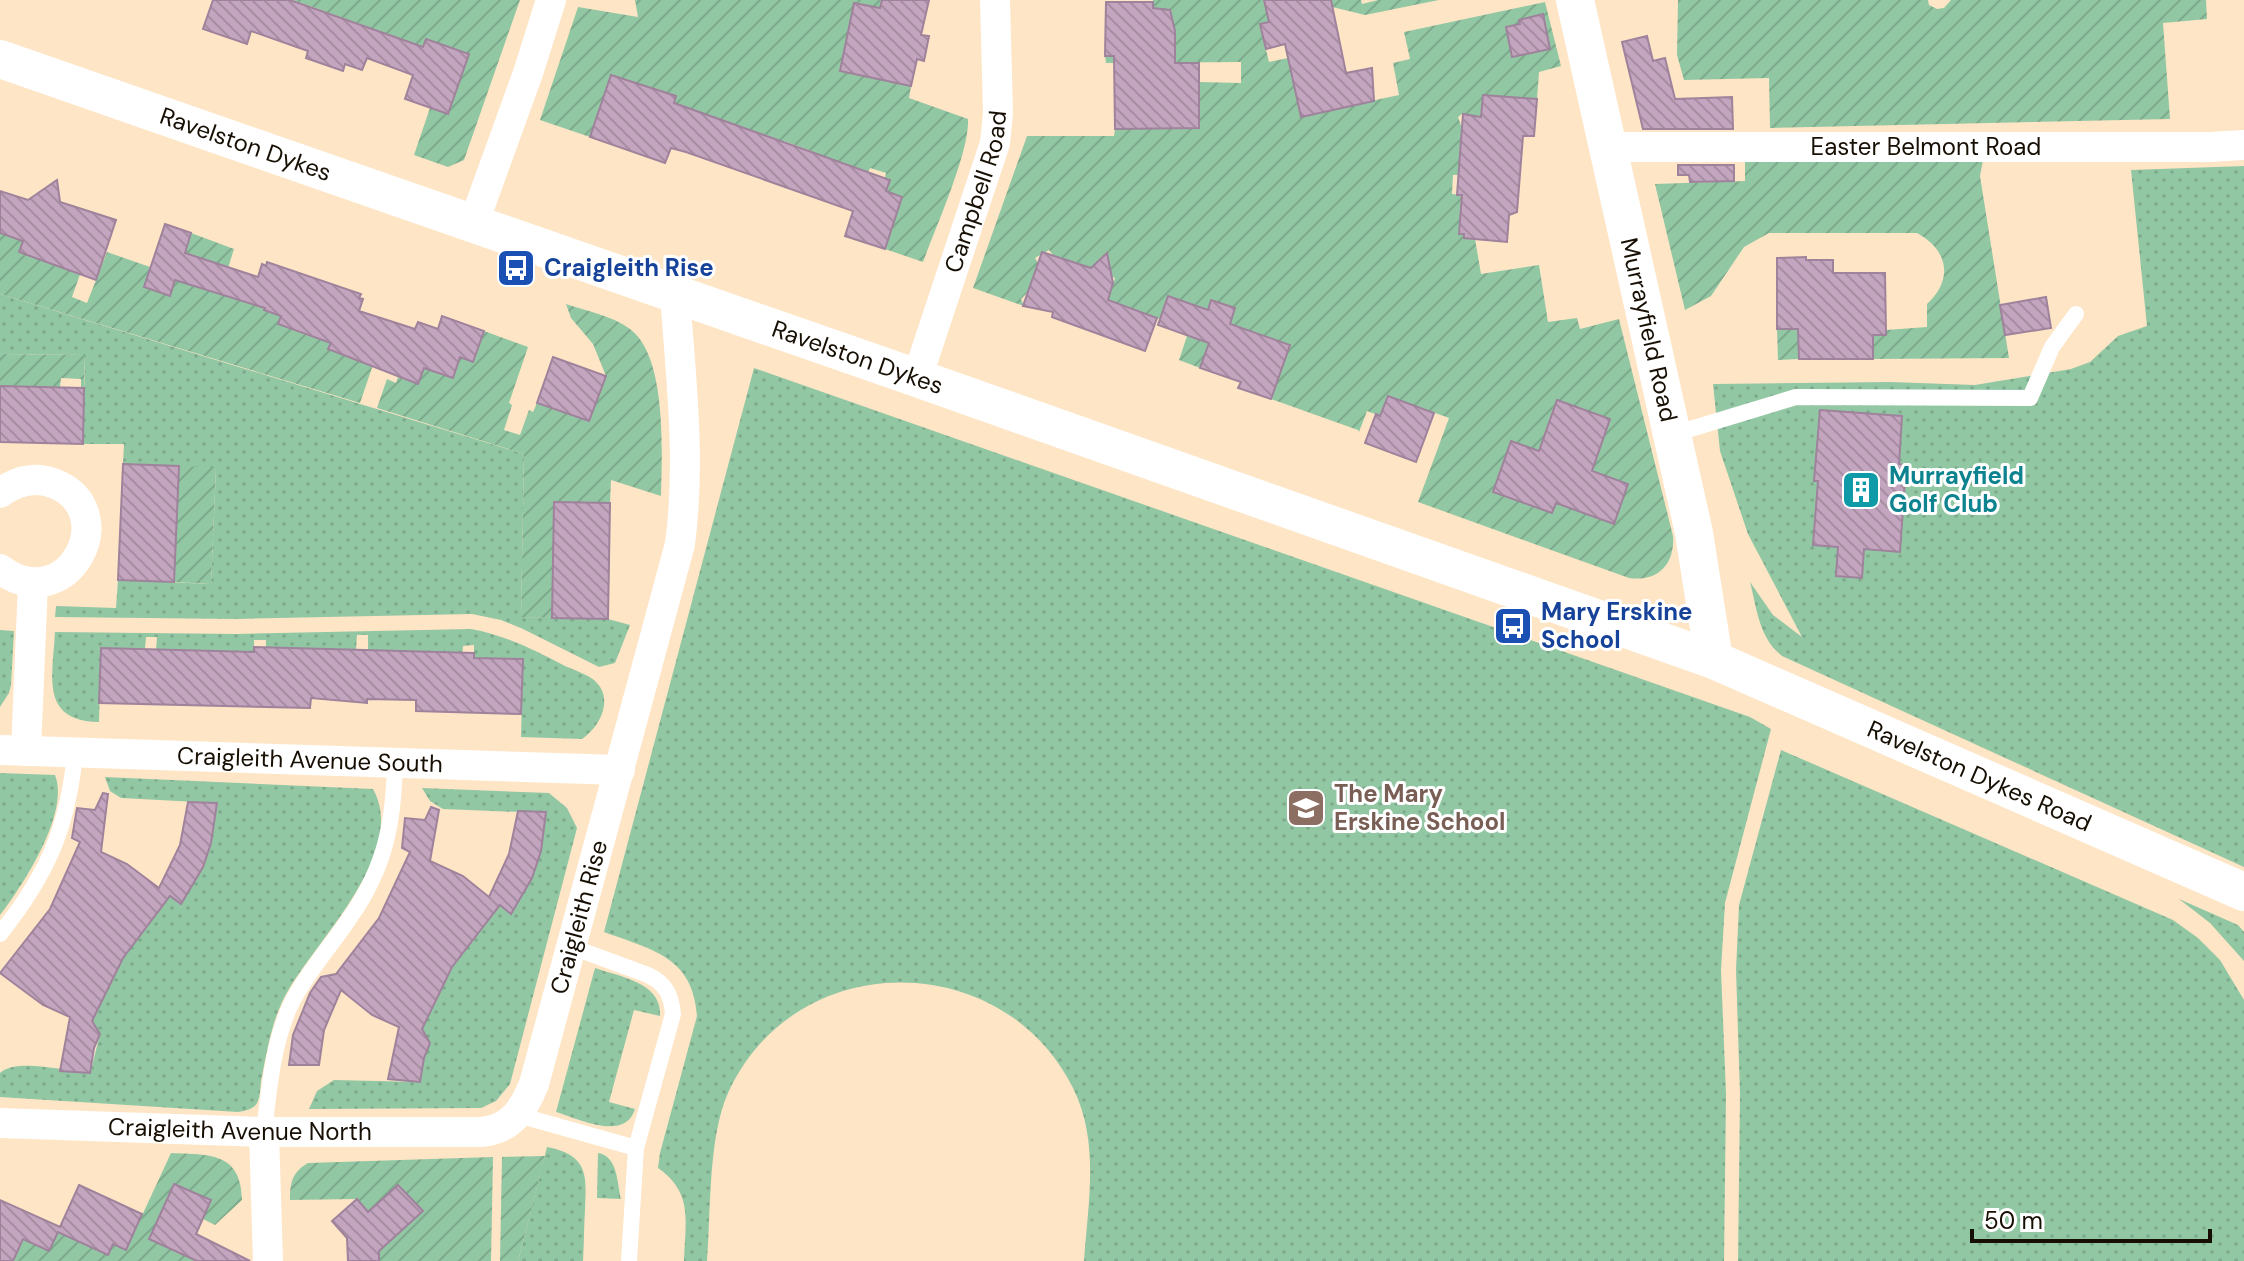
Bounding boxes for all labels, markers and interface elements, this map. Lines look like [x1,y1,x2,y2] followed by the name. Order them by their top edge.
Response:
[156,100,336,188] street label: Ravelston Dykes
[937,109,1013,277] street label: Campbell Road
[1811,131,2041,162] street label: Easter Belmont Road
[1614,235,1685,425] street label: Murrayfield Road
[495,247,537,289] bus stop icon: Craigleith Rise
[544,252,714,283] place label: Craigleith Rise
[768,313,948,401] street label: Ravelston Dykes
[1889,460,2024,519] place label: Murrayfield Golf Club
[1840,469,1882,511] building icon: Murrayfield Golf Club
[1541,596,1693,655] place label: Mary Erskine School
[1492,605,1534,647] bus stop icon: Mary Erskine School
[1863,713,2097,838] street label: Ravelston Dykes Road
[176,740,443,779] street label: Craigleith Avenue South
[1334,778,1506,837] place label: The Mary Erskine School
[1285,787,1327,829] school or university icon: The Mary Erskine School
[543,837,614,998] street label: Craigleith Rise
[108,1111,372,1147] street label: Craigleith Avenue North
[1972,1193,2210,1243] scale bar
[1984,1205,2043,1236] text: 50 m

